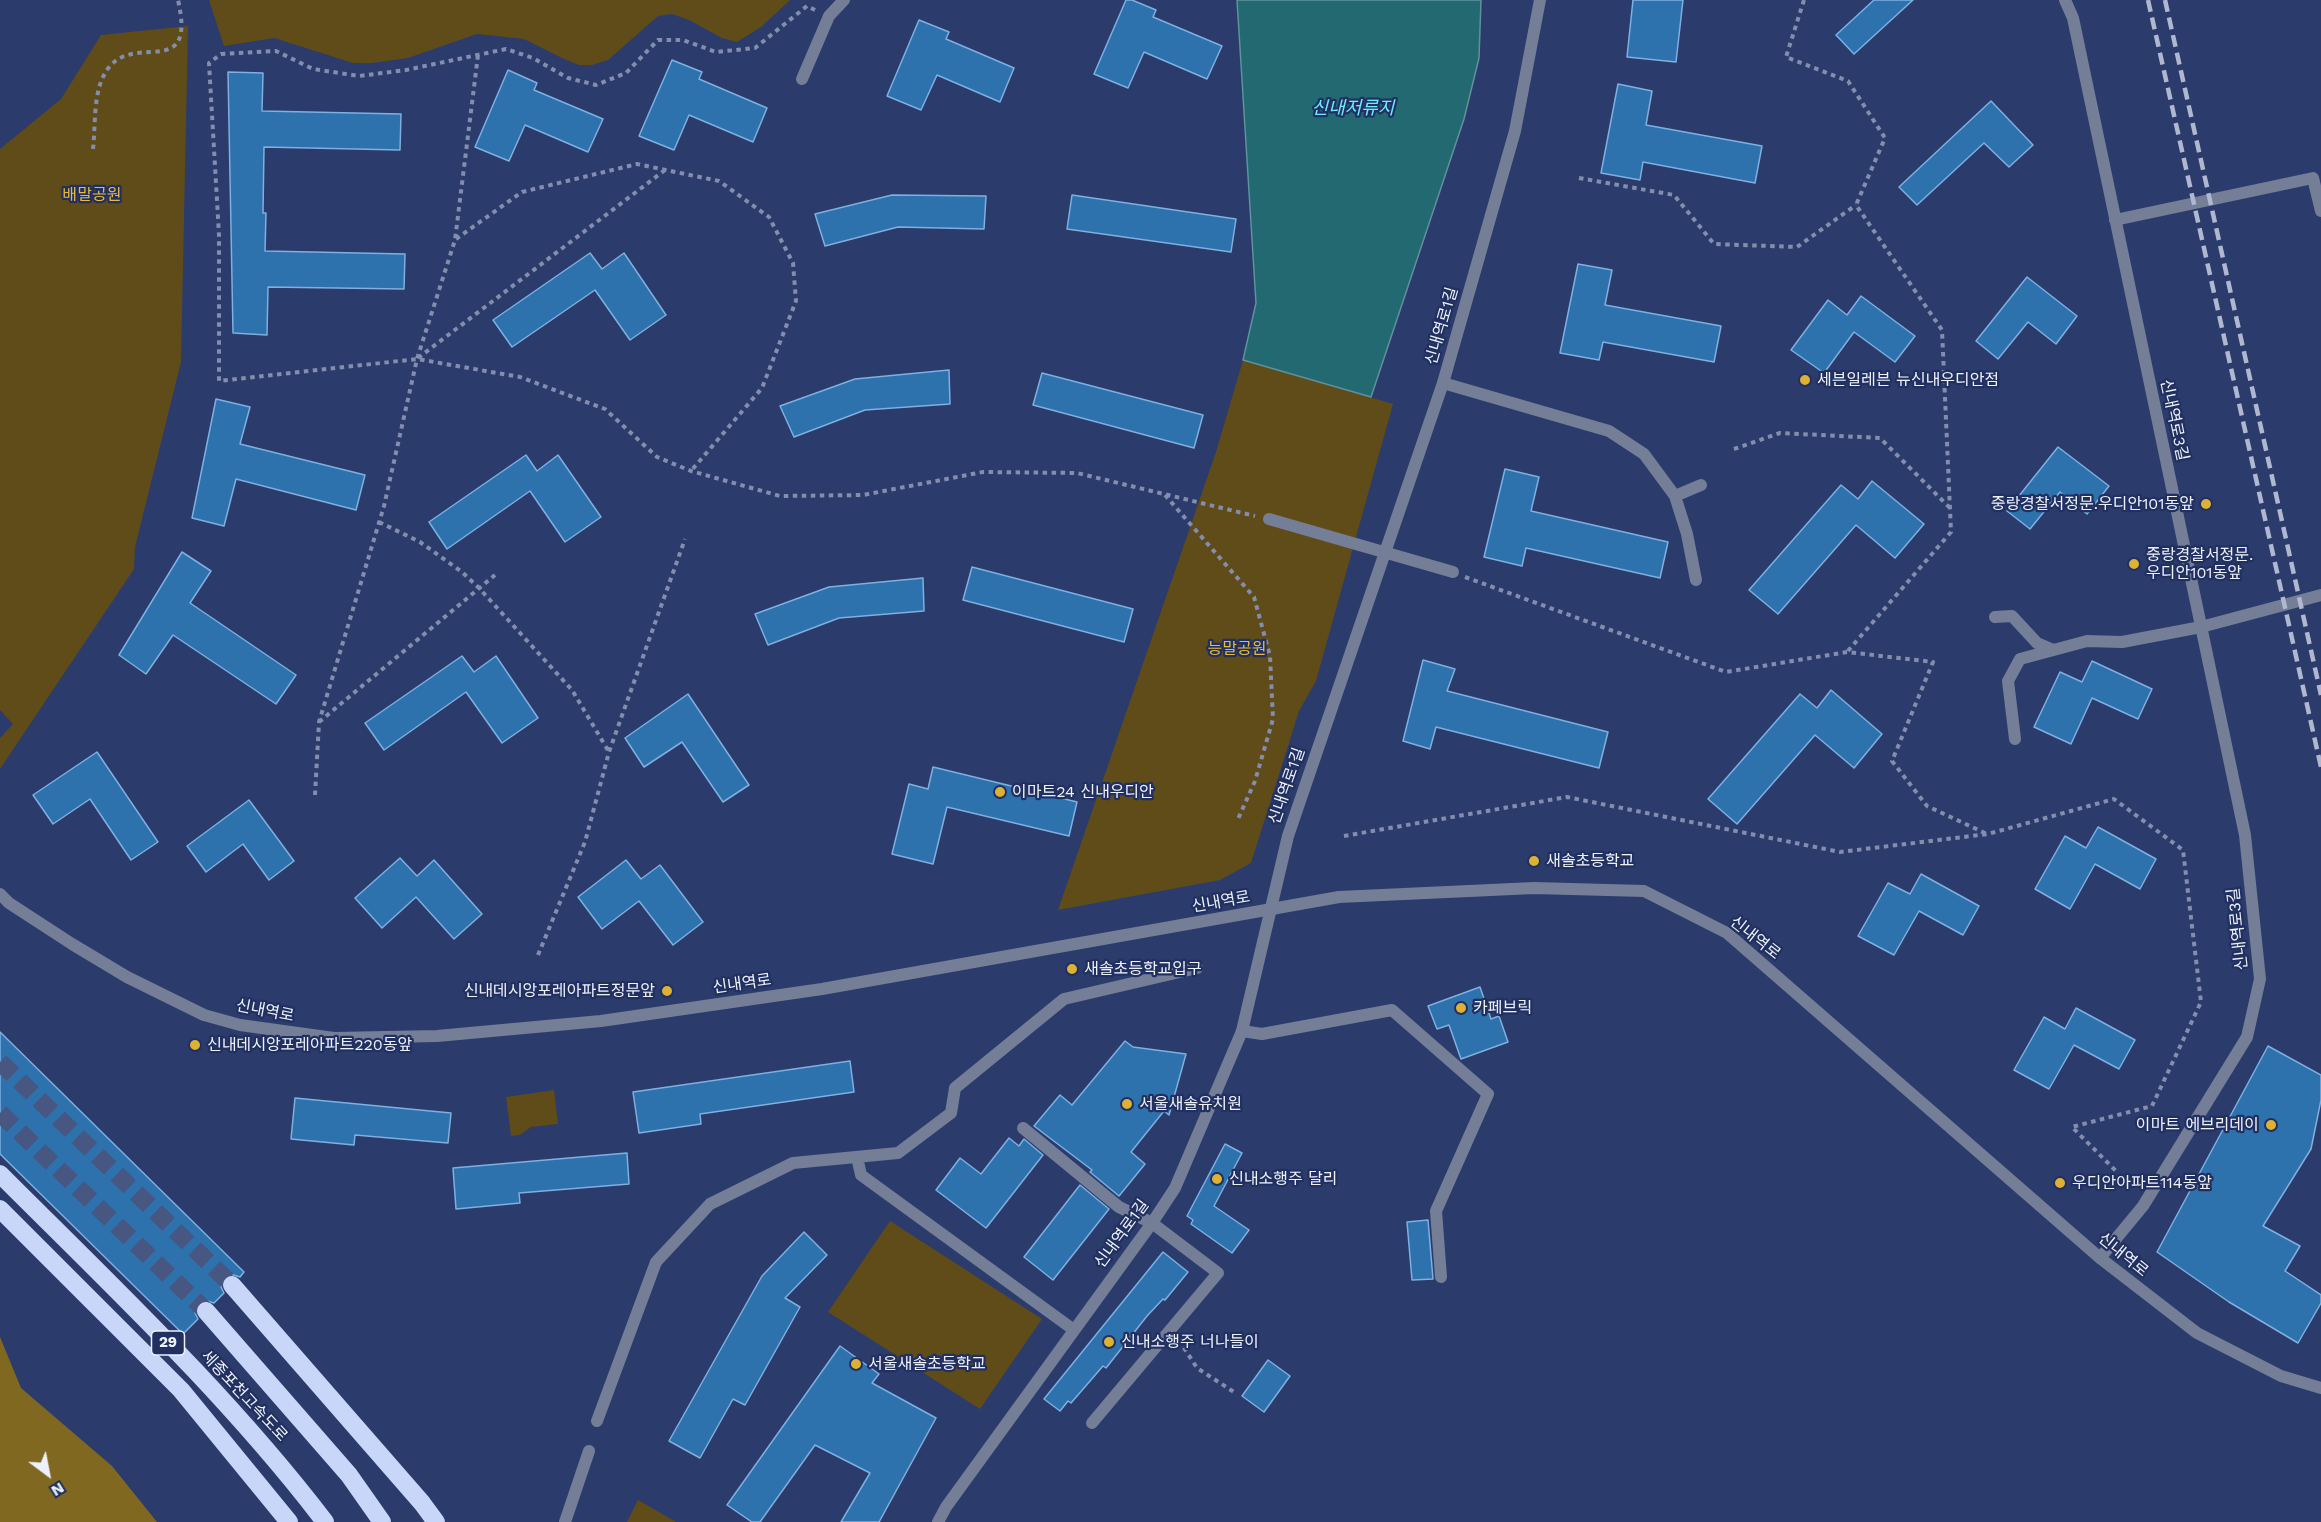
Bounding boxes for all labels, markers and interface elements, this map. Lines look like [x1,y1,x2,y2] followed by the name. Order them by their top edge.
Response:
[1312,98,1394,120] water label: 신내저류지
[63,185,121,205] park label: 배말공원
[1422,285,1462,367] street label: 신내역로1길
[1817,370,1999,390] place label: 세븐일레븐 뉴신내우디안점
[1798,373,1812,387] marker: 세븐일레븐 뉴신내우디안점
[2156,377,2192,463] street label: 신내역로3길
[1991,494,2194,514] place label: 중랑경찰서정문.우디안101동앞
[2199,497,2213,511] marker: 중랑경찰서정문.우디안101동앞
[2146,545,2253,583] place label: 중랑경찰서정문. 우디안101동앞
[2127,557,2141,571] marker: 중랑경찰서정문. 우디안101동앞
[1208,639,1266,659] park label: 능말공원
[1265,745,1309,827] street label: 신내역로1길
[1012,782,1154,802] place label: 이마트24 신내우디안
[993,785,1007,799] marker: 이마트24 신내우디안
[1546,851,1634,871] place label: 새솔초등학교
[1527,854,1541,868] marker: 새솔초등학교
[1190,887,1252,917] street label: 신내역로
[2224,887,2252,971] street label: 신내역로3길
[1726,912,1784,964] street label: 신내역로
[1084,959,1202,979] place label: 새솔초등학교입구
[1065,962,1079,976] marker: 새솔초등학교입구
[712,970,772,998] street label: 신내역로
[464,981,655,1001] place label: 신내데시앙포레아파트정문앞
[660,984,674,998] marker: 신내데시앙포레아파트정문앞
[234,996,296,1026] street label: 신내역로
[1473,998,1532,1018] place label: 카페브릭
[1454,1001,1468,1015] marker: 카페브릭
[207,1035,412,1055] place label: 신내데시앙포레아파트220동앞
[188,1038,202,1052] marker: 신내데시앙포레아파트220동앞
[1139,1094,1242,1114] place label: 서울새솔유치원
[1120,1097,1134,1111] marker: 서울새솔유치원
[2136,1115,2259,1135] place label: 이마트 에브리데이
[2264,1118,2278,1132] marker: 이마트 에브리데이
[1229,1169,1337,1189] place label: 신내소행주 달리
[1210,1172,1224,1186] marker: 신내소행주 달리
[2072,1173,2212,1193] place label: 우디안아파트114동앞
[2053,1176,2067,1190] marker: 우디안아파트114동앞
[1091,1196,1153,1272] street label: 신내역로1길
[2094,1229,2152,1281] street label: 신내역로
[152,1331,184,1355] road number: 29
[1121,1332,1259,1352] place label: 신내소행주 너나들이
[1102,1335,1116,1349] marker: 신내소행주 너나들이
[197,1346,291,1446] street label: 세종포천고속도로
[868,1354,986,1374] place label: 서울새솔초등학교
[849,1357,863,1371] marker: 서울새솔초등학교
[18,1444,78,1504] north arrow
[48,1478,68,1501] text: N

